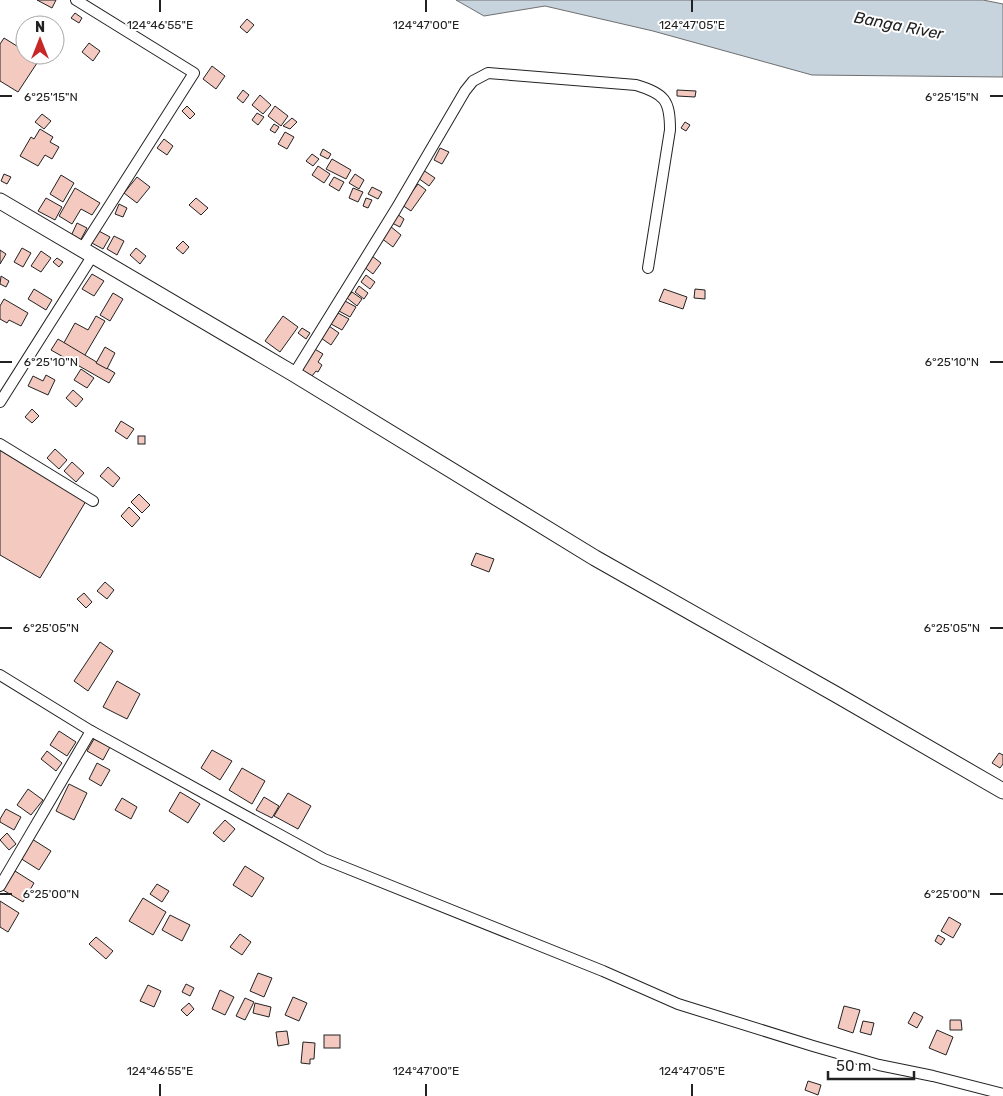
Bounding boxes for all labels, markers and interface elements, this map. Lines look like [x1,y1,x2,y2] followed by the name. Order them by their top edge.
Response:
[853,8,946,44] water label: Banga River
[15,15,65,65] north arrow
[127,18,193,32] text: 124°46'55"E
[393,18,459,32] text: 124°47'00"E
[659,18,725,32] text: 124°47'05"E
[35,19,45,36] text: N
[24,90,78,104] text: 6°25'15"N
[925,90,979,104] text: 6°25'15"N
[24,355,78,369] text: 6°25'10"N
[925,355,979,369] text: 6°25'10"N
[23,621,79,635] text: 6°25'05"N
[924,621,980,635] text: 6°25'05"N
[23,887,79,901] text: 6°25'00"N
[924,887,980,901] text: 6°25'00"N
[828,1048,914,1080] scale bar
[836,1057,871,1075] text: 50 m
[127,1064,193,1078] text: 124°46'55"E
[393,1064,459,1078] text: 124°47'00"E
[659,1064,725,1078] text: 124°47'05"E

